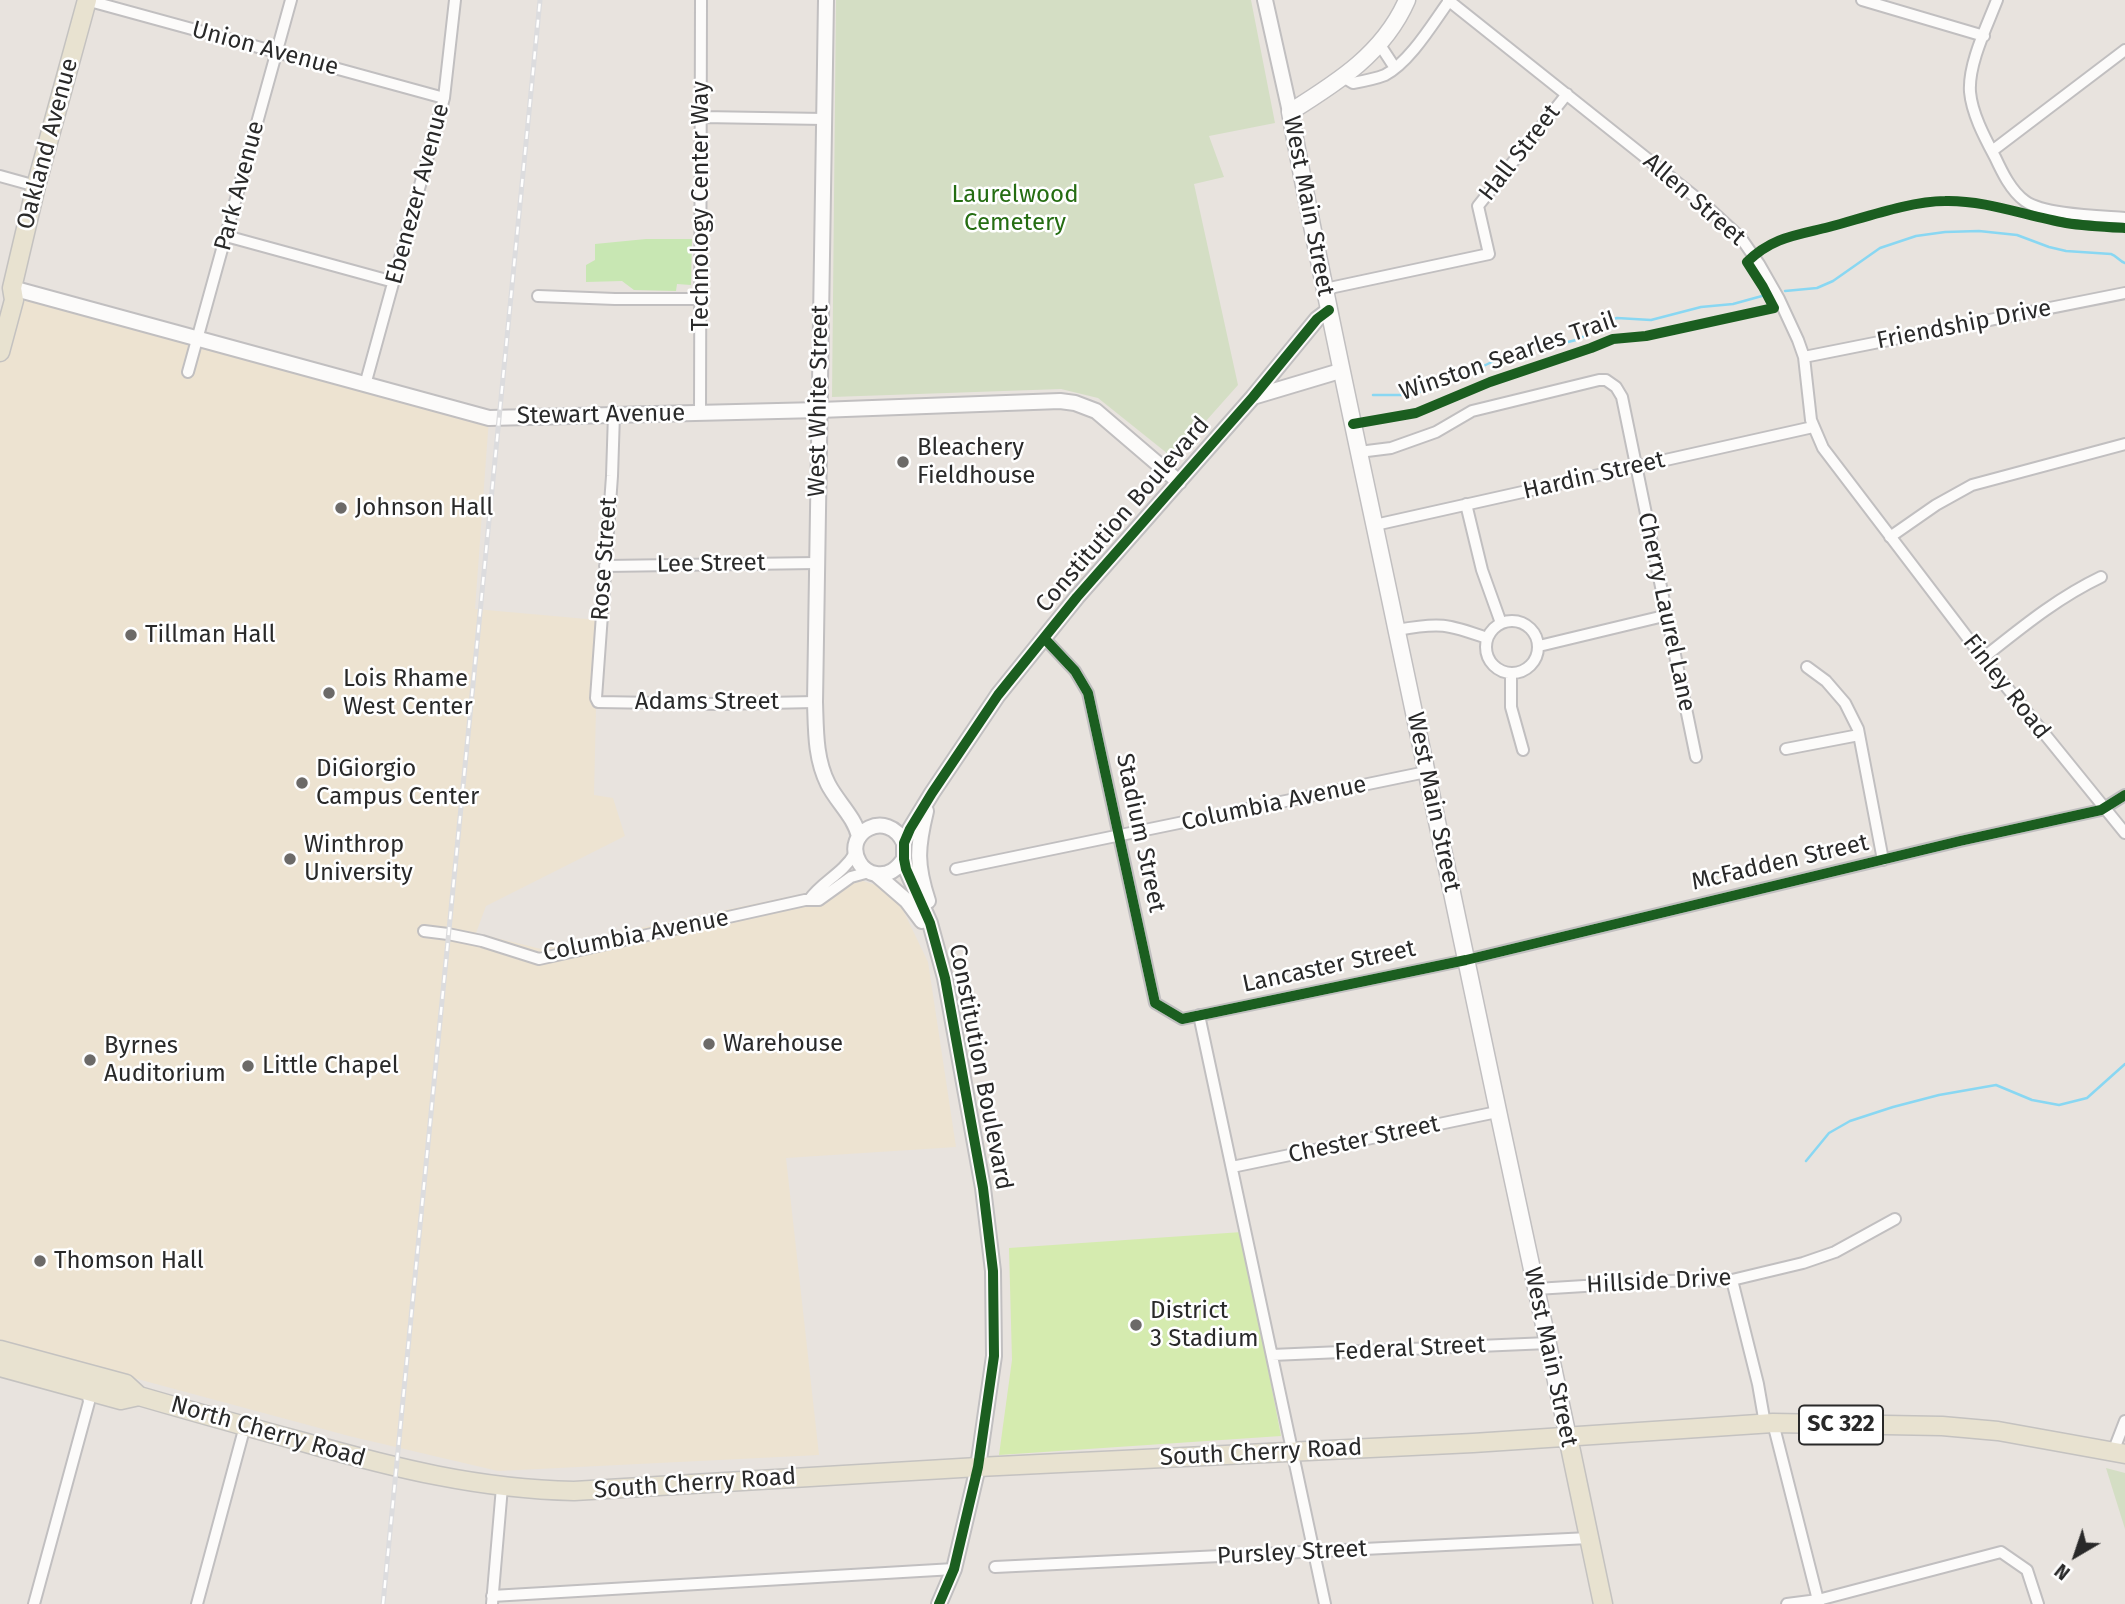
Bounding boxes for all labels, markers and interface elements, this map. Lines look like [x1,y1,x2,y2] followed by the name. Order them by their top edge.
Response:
[188,16,342,82] street label: Union Avenue
[11,55,85,233] street label: Oakland Avenue
[687,81,715,331] street label: Technology Center Way
[1473,99,1567,207] street label: Hall Street
[380,101,456,287] street label: Ebenezer Avenue
[1276,113,1340,299] street label: West Main Street
[209,118,271,254] street label: Park Avenue
[1637,148,1751,252] street label: Allen Street
[952,181,1078,237] park label: Laurelwood Cemetery
[1874,294,2054,356] street label: Friendship Drive
[803,305,835,497] street label: West White Street
[1396,306,1620,408] street label: Winston Searles Trail
[517,399,685,431] street label: Stewart Avenue
[1030,411,1216,619] street label: Constitution Boulevard
[917,434,1035,490] place label: Bleachery Fieldhouse
[1520,446,1668,506] street label: Hardin Street
[895,454,911,470] marker: Bleachery Fieldhouse
[355,494,493,522] place label: Johnson Hall
[586,496,624,622] street label: Rose Street
[333,500,349,516] marker: Johnson Hall
[1631,510,1701,714] street label: Cherry Laurel Lane
[656,549,766,579] street label: Lee Street
[145,621,275,649] place label: Tillman Hall
[123,627,139,643] marker: Tillman Hall
[1956,629,2056,745] street label: Finley Road
[343,665,473,721] place label: Lois Rhame West Center
[321,685,337,701] marker: Lois Rhame West Center
[635,688,779,716] street label: Adams Street
[1400,710,1466,894] street label: West Main Street
[1109,751,1171,915] street label: Stadium Street
[316,755,479,811] place label: DiGiorgio Campus Center
[1179,770,1369,838] street label: Columbia Avenue
[294,775,310,791] marker: DiGiorgio Campus Center
[1689,829,1871,897] street label: McFadden Street
[304,831,413,887] place label: Winthrop University
[282,851,298,867] marker: Winthrop University
[541,904,731,968] street label: Columbia Avenue
[1240,935,1418,999] street label: Lancaster Street
[942,942,1018,1192] street label: Constitution Boulevard
[723,1030,843,1058] place label: Warehouse
[104,1032,226,1088] place label: Byrnes Auditorium
[701,1036,717,1052] marker: Warehouse
[82,1052,98,1068] marker: Byrnes Auditorium
[262,1052,399,1080] place label: Little Chapel
[240,1058,256,1074] marker: Little Chapel
[1286,1110,1442,1170] street label: Chester Street
[54,1247,204,1275] place label: Thomson Hall
[32,1253,48,1269] marker: Thomson Hall
[1586,1264,1732,1300] street label: Hillside Drive
[1517,1265,1583,1449] street label: West Main Street
[1150,1297,1259,1353] place label: District 3 Stadium
[1128,1317,1144,1333] marker: District 3 Stadium
[1334,1331,1486,1367] street label: Federal Street
[167,1390,369,1474] street label: North Cherry Road
[1799,1406,1883,1444] road number: SC 322
[1159,1433,1363,1473] street label: South Cherry Road
[593,1463,797,1505] street label: South Cherry Road
[2041,1520,2111,1590] north arrow
[1216,1535,1368,1571] street label: Pursley Street
[2050,1559,2075,1585] text: N

